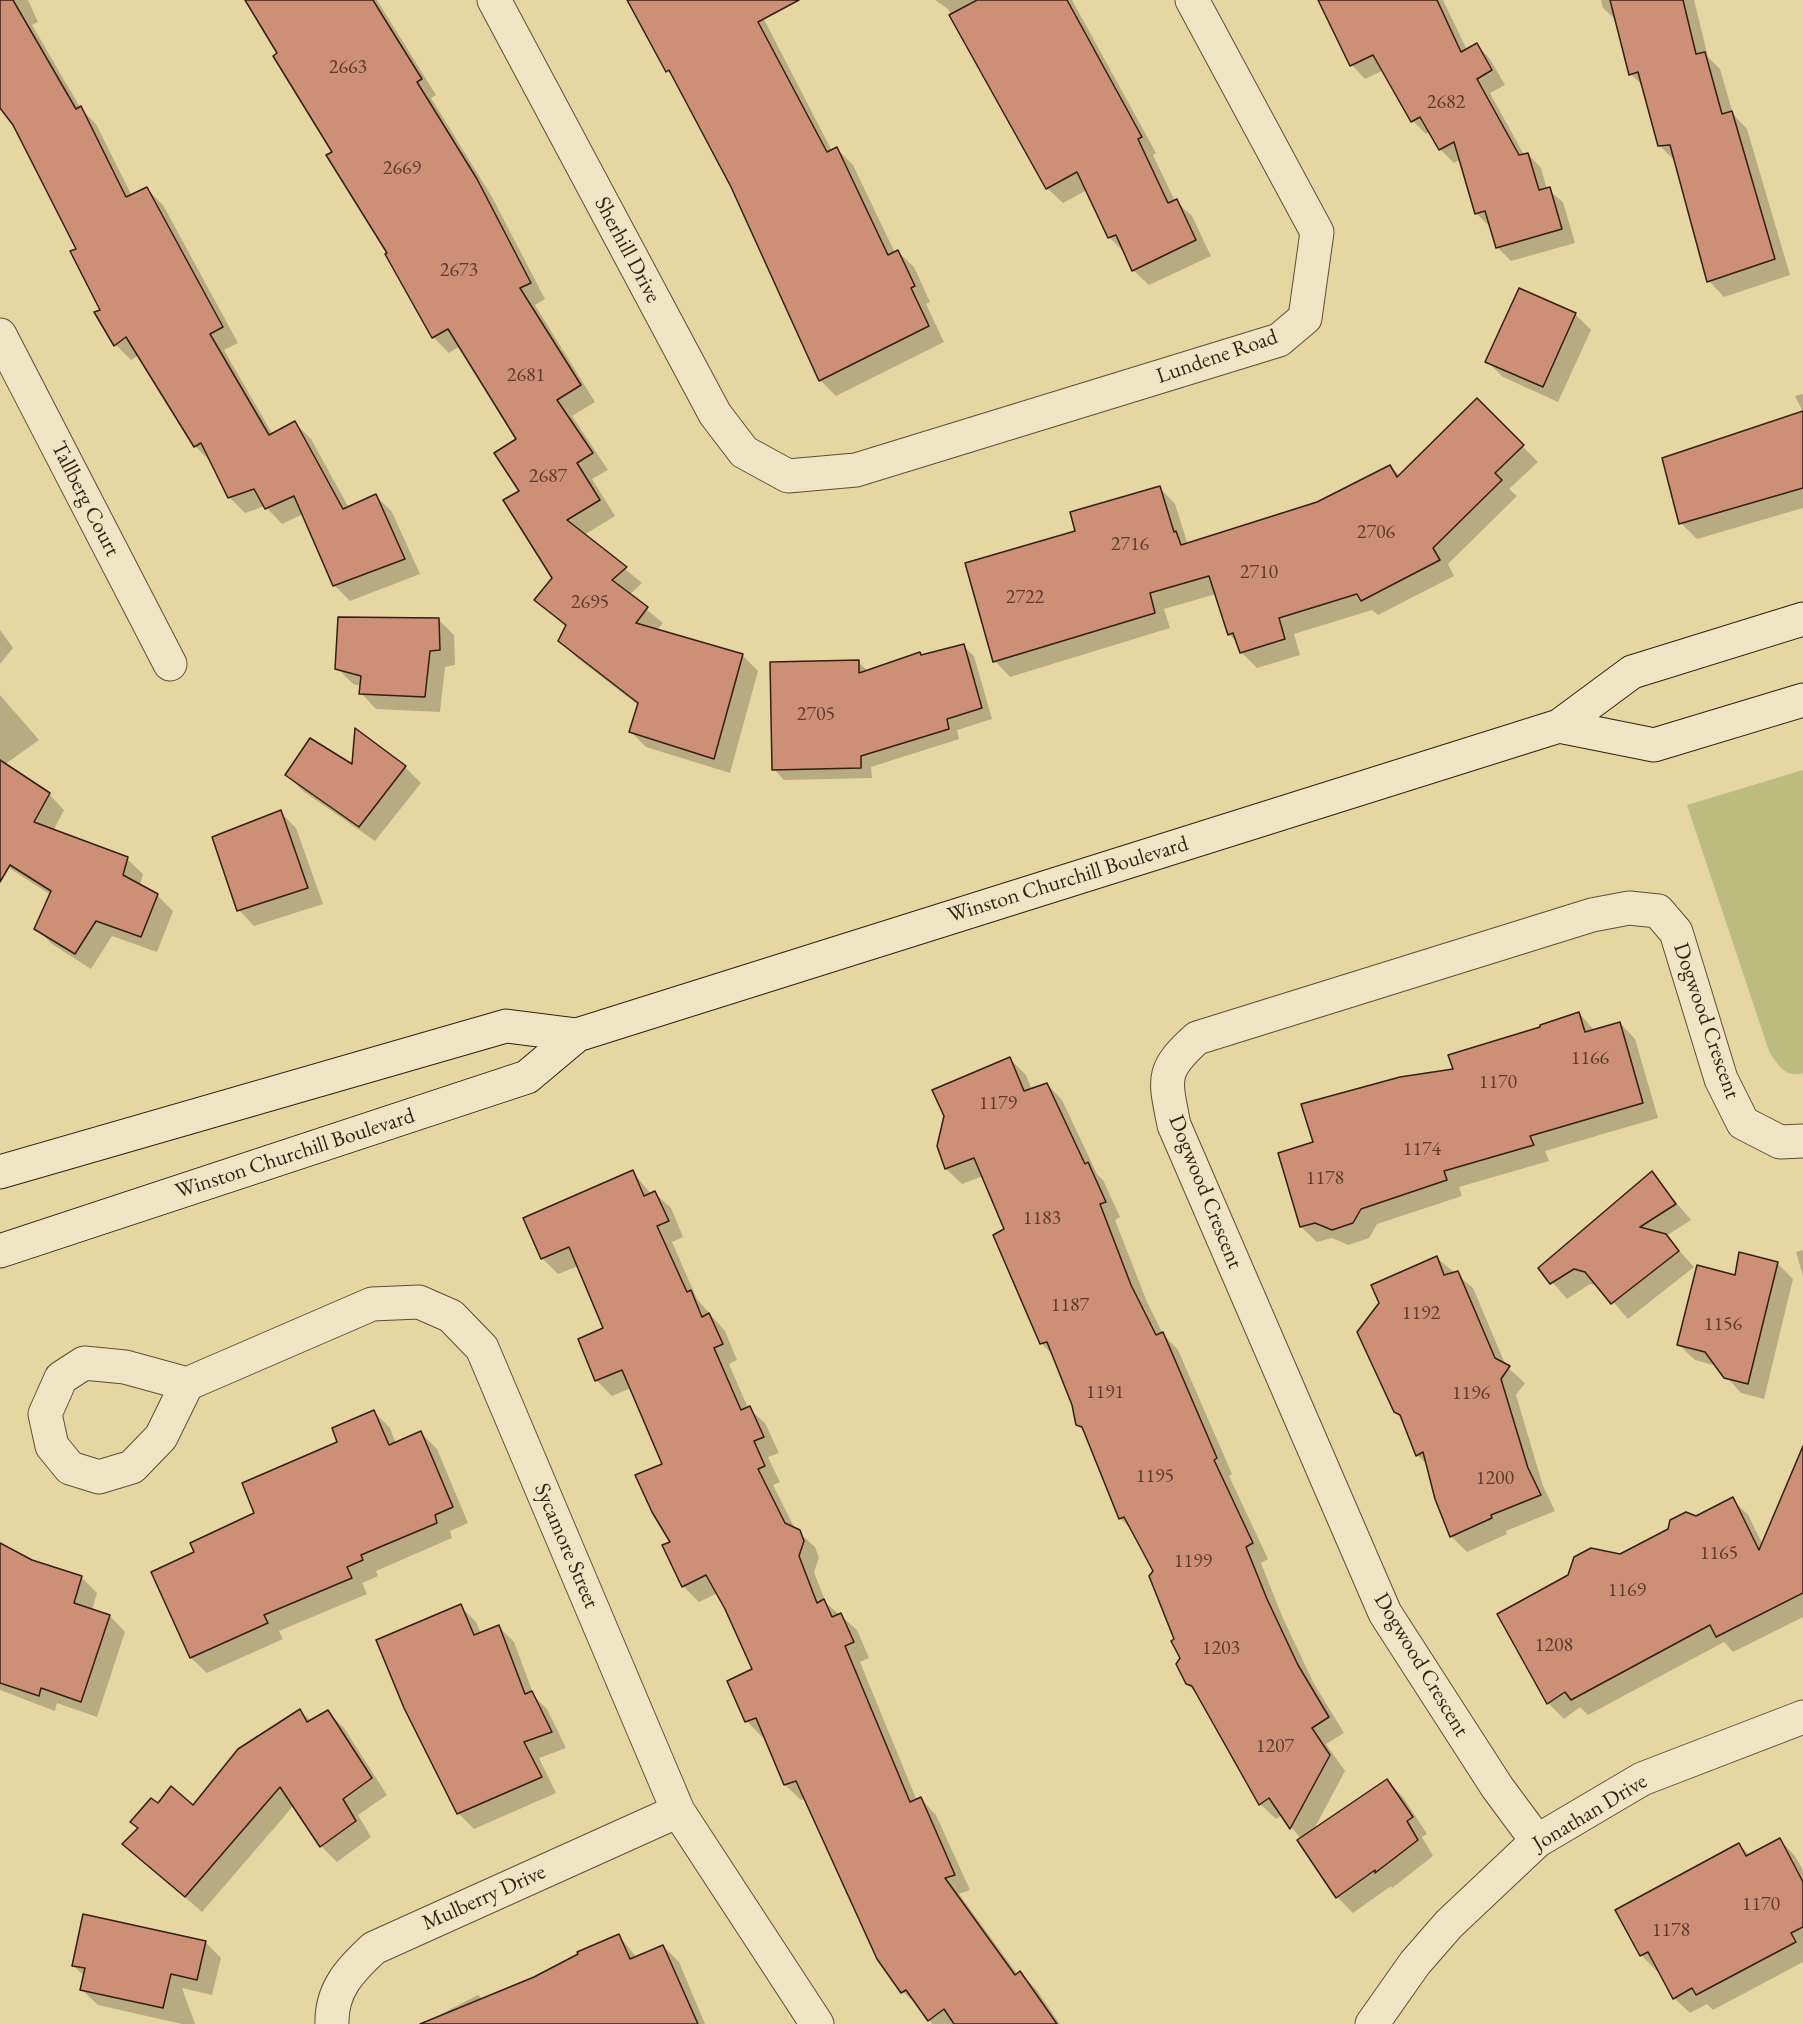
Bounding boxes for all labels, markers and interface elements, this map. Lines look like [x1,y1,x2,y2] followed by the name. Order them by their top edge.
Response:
[329,56,367,80] house number: 2663
[1427,91,1465,115] house number: 2682
[383,157,421,181] house number: 2669
[588,193,666,307] street label: Sherhill Drive
[440,259,478,283] house number: 2673
[1153,324,1281,390] street label: Lundene Road
[507,364,545,388] house number: 2681
[45,437,125,561] street label: Tallberg Court
[529,465,567,489] house number: 2687
[1357,521,1395,545] house number: 2706
[1111,533,1149,557] house number: 2716
[1240,561,1278,585] house number: 2710
[1006,586,1044,610] house number: 2722
[571,591,609,615] house number: 2695
[797,703,835,727] house number: 2705
[945,831,1191,929] street label: Winston Churchill Boulevard
[1667,940,1745,1102] street label: Dogwood Crescent
[1571,1047,1609,1071] house number: 1166
[1479,1071,1517,1095] house number: 1170
[979,1092,1017,1116] house number: 1179
[172,1103,418,1205] street label: Winston Churchill Boulevard
[1162,1111,1248,1273] street label: Dogwood Crescent
[1403,1138,1441,1162] house number: 1174
[1306,1167,1344,1191] house number: 1178
[1023,1207,1061,1231] house number: 1183
[1051,1294,1089,1318] house number: 1187
[1402,1302,1440,1326] house number: 1192
[1704,1313,1742,1337] house number: 1156
[1086,1381,1124,1405] house number: 1191
[1452,1382,1490,1406] house number: 1196
[1136,1465,1174,1489] house number: 1195
[1476,1467,1514,1491] house number: 1200
[528,1479,604,1613] street label: Sycamore Street
[1700,1542,1738,1566] house number: 1165
[1174,1550,1212,1574] house number: 1199
[1608,1579,1646,1603] house number: 1169
[1368,1588,1474,1742] street label: Dogwood Crescent
[1535,1634,1573,1658] house number: 1208
[1202,1637,1240,1661] house number: 1203
[1256,1735,1294,1759] house number: 1207
[1528,1769,1652,1857] street label: Jonathan Drive
[418,1859,550,1937] street label: Mulberry Drive
[1742,1893,1780,1917] house number: 1170
[1652,1919,1690,1943] house number: 1178

